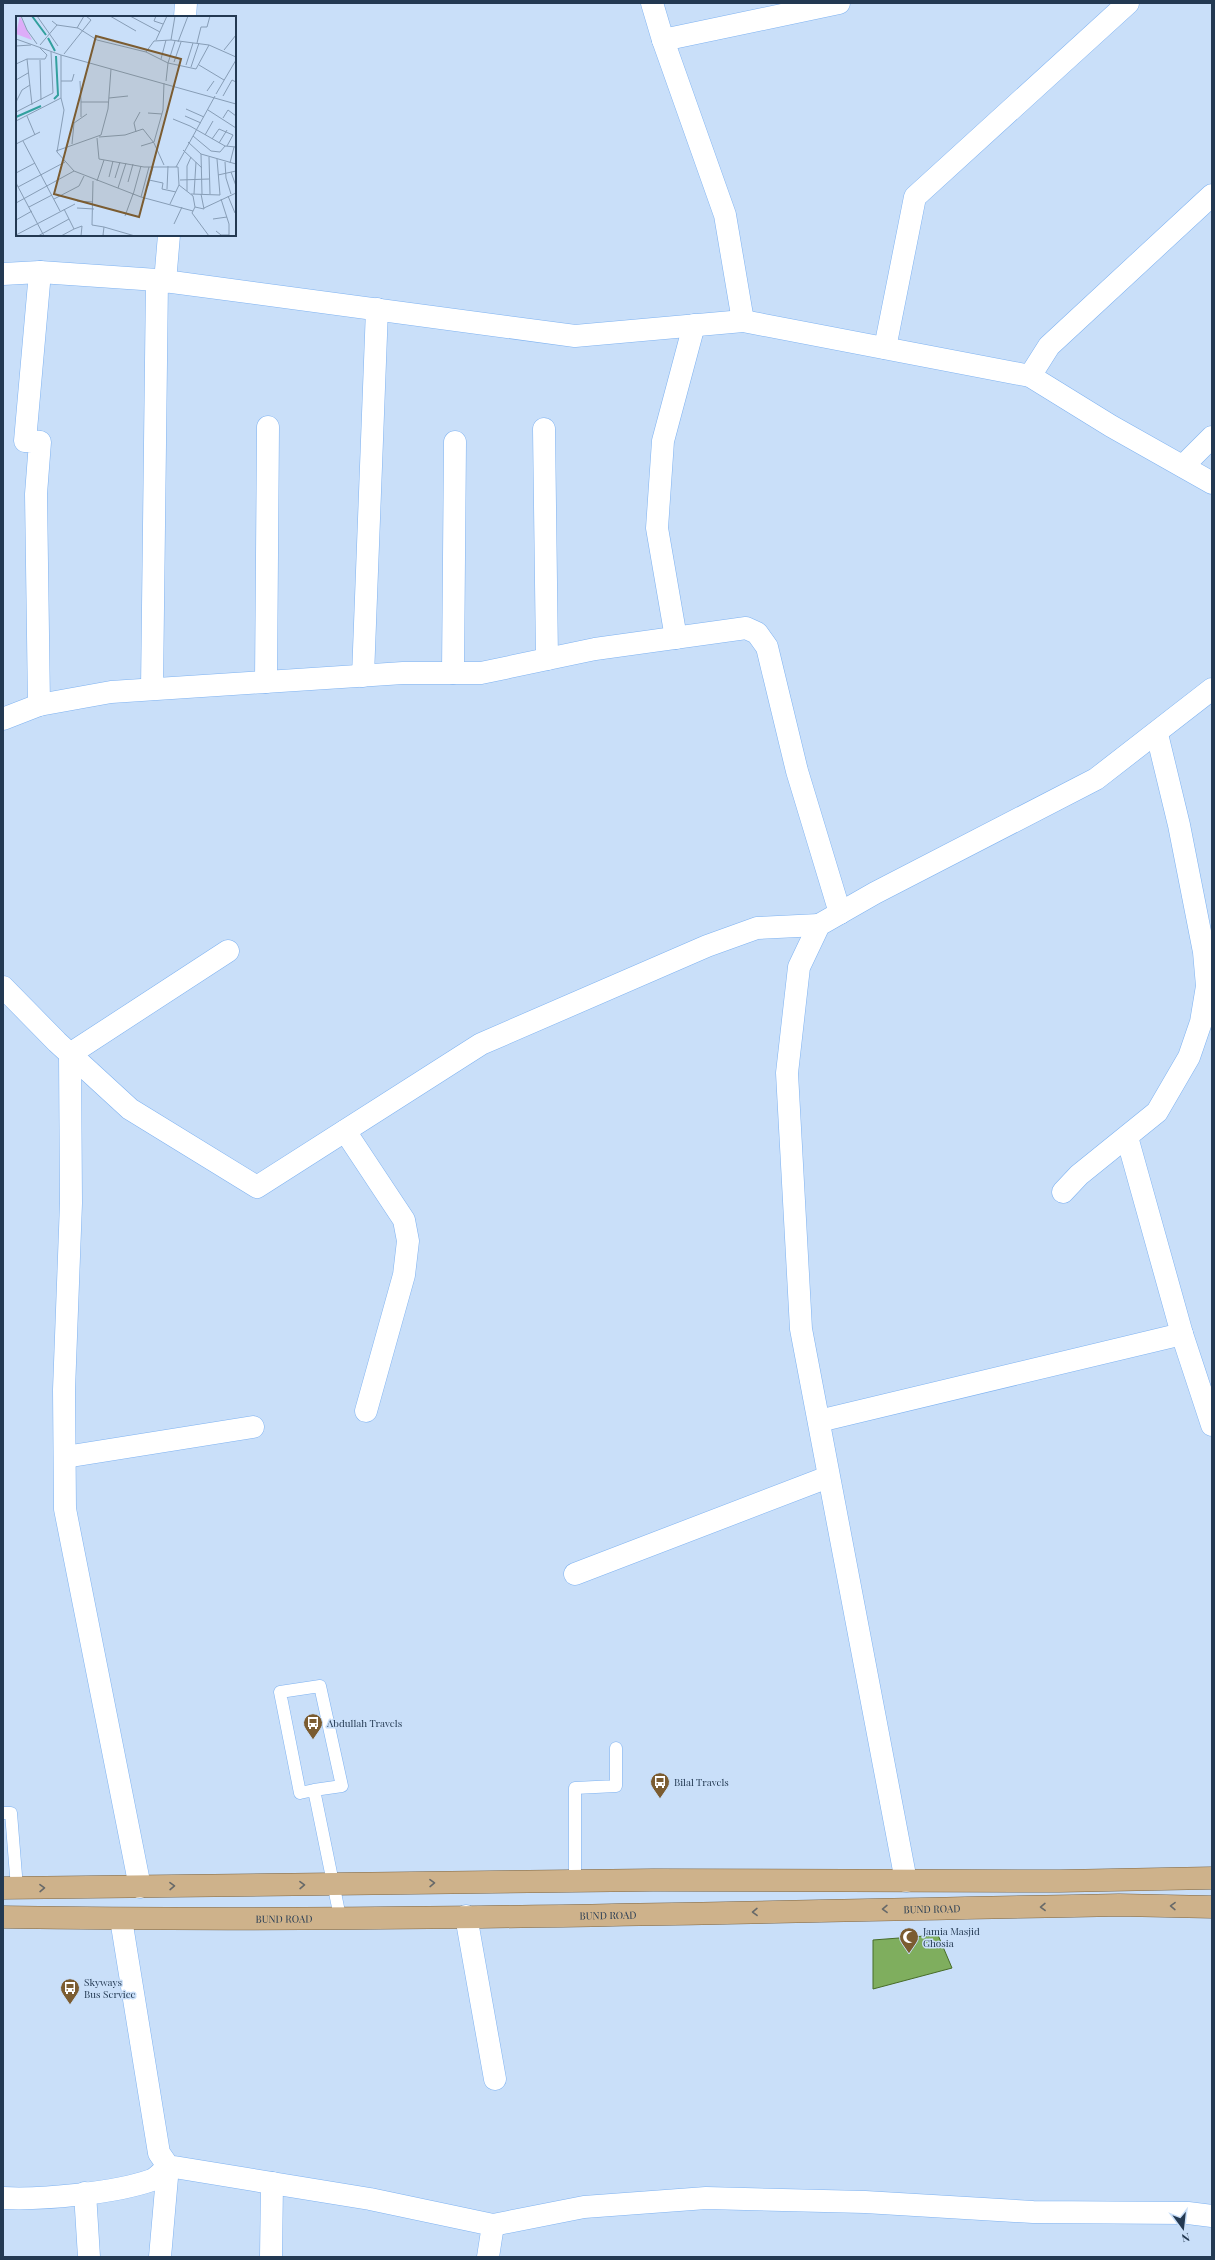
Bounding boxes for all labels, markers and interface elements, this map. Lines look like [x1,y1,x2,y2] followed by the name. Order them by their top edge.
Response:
[16,16,236,236] inset map
[302,1712,324,1740] bus stop icon: Abdullah Travels
[326,1716,402,1730] place label: Abdullah Travels
[649,1771,671,1799] bus stop icon: Bilal Travels
[674,1775,729,1789] place label: Bilal Travels
[429,1879,435,1887] one-way arrow
[299,1881,305,1889] one-way arrow
[169,1882,175,1890] one-way arrow
[39,1884,45,1892] one-way arrow
[903,1901,960,1916] street label: BUND ROAD
[1170,1902,1176,1910] one-way arrow
[1040,1903,1046,1911] one-way arrow
[882,1905,888,1914] one-way arrow
[752,1907,758,1916] one-way arrow
[579,1908,637,1923] street label: BUND ROAD
[256,1912,312,1926] street label: BUND ROAD
[922,1924,980,1950] place label: Jamia Masjid Ghosia
[898,1926,920,1954] mosque icon: Jamia Masjid Ghosia
[84,1975,136,2001] place label: Skyways Bus Service
[59,1977,81,2005] bus stop icon: Skyways Bus Service
[1163,2208,1203,2248] north arrow
[1180,2230,1191,2246] text: N

